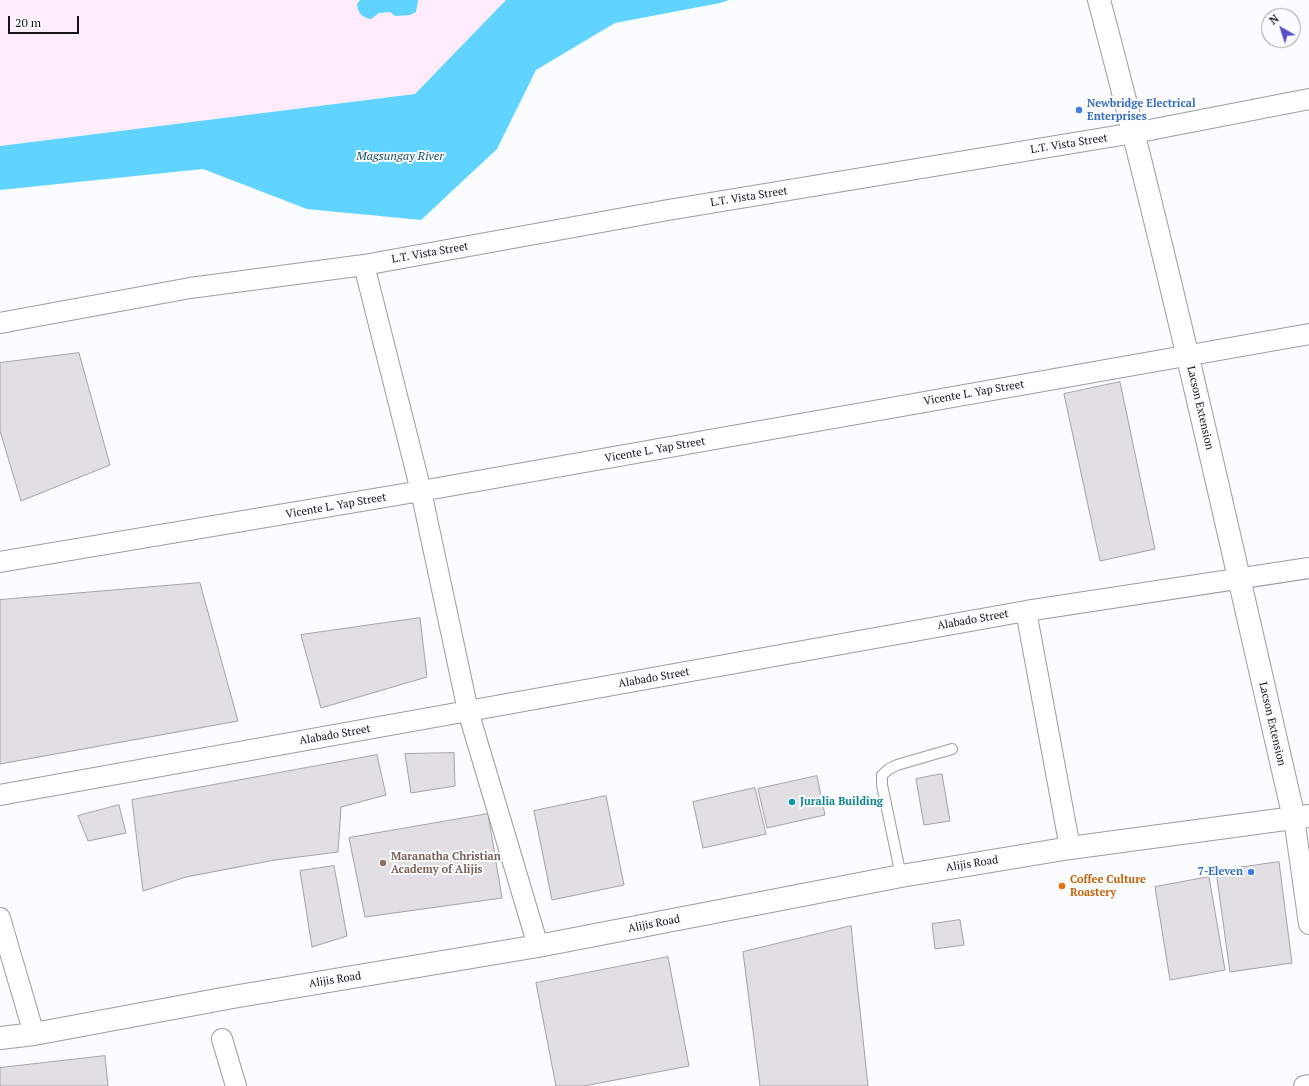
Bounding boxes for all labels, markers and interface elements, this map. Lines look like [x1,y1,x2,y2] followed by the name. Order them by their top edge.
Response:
[10,8,81,34] scale bar
[1261,8,1301,48] north arrow
[1266,11,1282,28] text: N
[15,15,41,30] text: 20 m
[1087,97,1196,123] place label: Newbridge Electrical Enterprises
[1074,105,1084,115] marker: Newbridge Electrical Enterprises
[1030,131,1108,157] street label: L.T. Vista Street
[356,150,444,164] water label: Magsungay River
[710,184,788,210] street label: L.T. Vista Street
[391,240,469,266] street label: L.T. Vista Street
[1184,365,1216,451] street label: Lacson Extension
[923,378,1025,408] street label: Vicente L. Yap Street
[604,435,706,465] street label: Vicente L. Yap Street
[285,491,387,521] street label: Vicente L. Yap Street
[936,607,1010,633] street label: Alabado Street
[617,665,691,691] street label: Alabado Street
[1256,681,1288,767] street label: Lacson Extension
[298,722,372,748] street label: Alabado Street
[800,795,883,809] place label: Juralia Building
[787,797,797,807] marker: Juralia Building
[391,850,501,876] place label: Maranatha Christian Academy of Alijis
[945,853,999,875] street label: Alijis Road
[378,858,388,868] marker: Maranatha Christian Academy of Alijis
[1198,865,1243,879] place label: 7-Eleven
[1246,867,1256,877] marker: 7-Eleven
[1070,873,1146,899] place label: Coffee Culture Roastery
[1057,881,1067,891] marker: Coffee Culture Roastery
[627,913,681,935] street label: Alijis Road
[308,969,362,991] street label: Alijis Road

